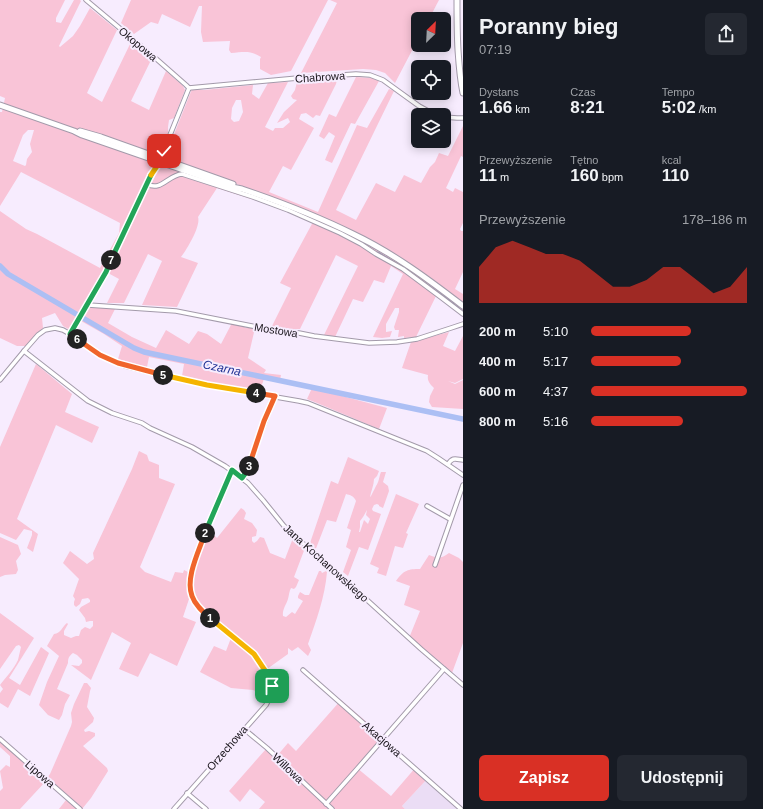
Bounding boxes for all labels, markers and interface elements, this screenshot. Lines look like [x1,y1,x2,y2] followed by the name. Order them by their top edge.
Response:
[411,12,451,52] north arrow
[411,12,451,148] map controls
[705,13,747,55] button: share
[479,14,618,39] text: Poranny bieg
[116,24,160,64] street label: Okopowa
[479,42,512,57] text: 07:19
[411,60,451,100] button: locate
[295,69,346,85] street label: Chabrowa
[479,86,519,98] text: Dystans
[570,86,595,98] text: Czas
[662,86,695,98] text: Tempo
[479,98,512,117] text: 1.66
[570,98,604,117] text: 8:21
[662,98,696,117] text: 5:02
[512,103,530,115] text: km
[696,103,716,115] text: /km
[411,108,451,148] button: layers
[147,134,181,168] pin
[153,140,175,162] icon: check
[479,154,552,166] text: Przewyższenie
[570,154,598,166] text: Tętno
[662,154,681,166] text: kcal
[479,166,497,185] text: 11
[570,166,599,185] text: 160
[662,166,689,185] text: 110
[497,171,509,183] text: m
[599,171,623,183] text: bpm
[479,212,566,227] text: Przewyższenie
[682,212,747,227] text: 178–186 m
[101,250,121,270] pin: 7
[108,254,114,266] text: 7
[253,321,300,340] street label: Mostowa
[479,324,516,339] text: 200 m
[543,324,568,339] text: 5:10
[67,329,87,349] pin: 6
[74,333,80,345] text: 6
[479,354,516,369] text: 400 m
[543,354,568,369] text: 5:17
[202,357,243,379] water label: Czarna
[153,365,173,385] pin: 5
[160,369,166,381] text: 5
[246,383,266,403] pin: 4
[479,384,516,399] text: 600 m
[543,384,568,399] text: 4:37
[253,387,259,399] text: 4
[479,414,516,429] text: 800 m
[543,414,568,429] text: 5:16
[239,456,259,476] pin: 3
[246,460,252,472] text: 3
[281,522,371,604] street label: Jana Kochanowskiego
[195,523,215,543] pin: 2
[202,527,208,539] text: 2
[200,608,220,628] pin: 1
[207,612,213,624] text: 1
[255,669,289,703] pin
[261,675,283,697] icon: arrive
[360,719,404,760] street label: Akacjowa
[204,722,250,773] street label: Orzechowa
[270,751,306,786] street label: Willowa
[479,755,609,801] button: Zapisz
[617,755,747,801] button: Udostępnij
[23,758,58,791] street label: Lipowa

